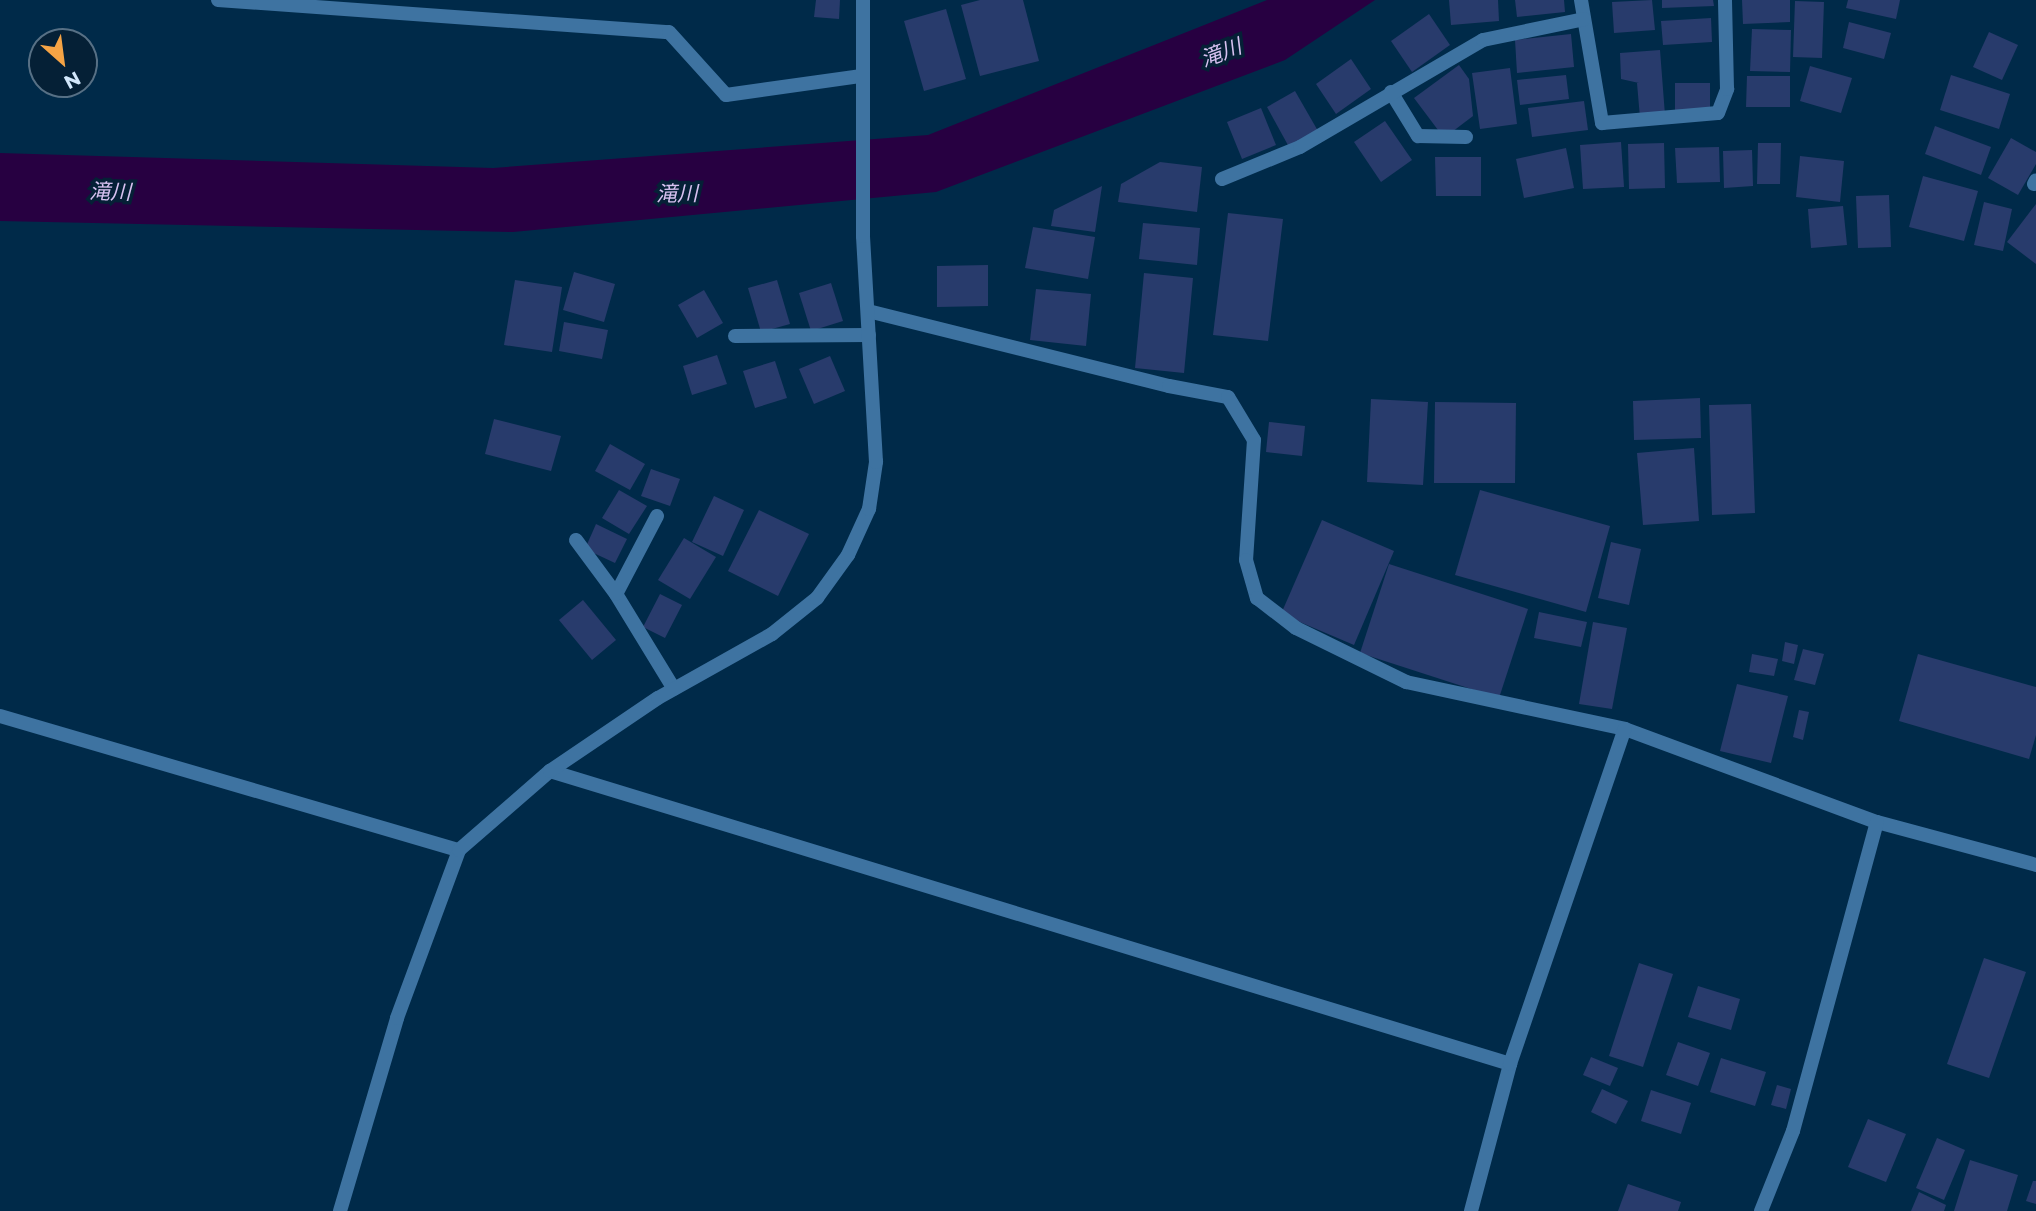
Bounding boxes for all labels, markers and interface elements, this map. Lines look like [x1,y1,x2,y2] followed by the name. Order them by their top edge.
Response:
[28,28,98,98] north arrow
[1197,34,1245,72] water label: 滝川
[60,66,84,94] text: N
[89,179,131,205] water label: 滝川
[656,181,698,207] water label: 滝川

